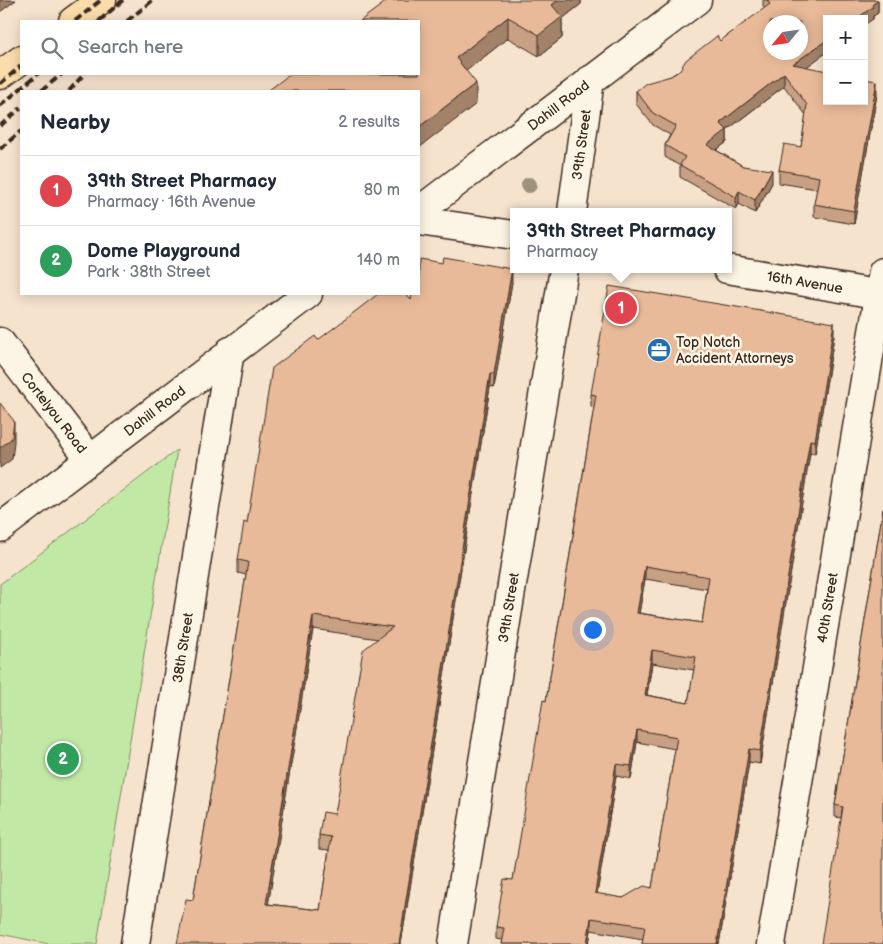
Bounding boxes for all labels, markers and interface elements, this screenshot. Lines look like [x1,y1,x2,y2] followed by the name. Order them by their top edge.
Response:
[763,15,808,60] north arrow
[823,15,868,105] map controls
[823,15,868,60] button: +
[20,20,420,75] search box
[38,34,66,62] icon: search
[78,36,183,59] text: Search here
[823,60,868,105] button: −
[525,77,593,134] street label: Dahill Road
[568,108,595,181] street label: 39th Street
[40,110,110,135] text: Nearby
[338,113,400,132] text: 2 results
[87,170,276,193] text: 39th Street Pharmacy
[53,181,59,200] text: 1
[364,181,400,200] text: 80 m
[87,193,256,212] text: Pharmacy · 16th Avenue
[510,208,732,273] popup
[526,220,716,243] text: 39th Street Pharmacy
[87,240,240,263] text: Dome Playground
[526,243,598,262] text: Pharmacy
[51,251,61,270] text: 2
[357,251,400,270] text: 140 m
[87,263,210,282] text: Park · 38th Street
[766,268,844,297] street label: 16th Avenue
[605,289,637,327] pin: 1
[676,334,794,367] place label: Top Notch Accident Attorneys
[646,337,672,363] office icon: Top Notch Accident Attorneys
[17,369,90,457] street label: Cortelyou Road
[121,382,189,440] street label: Dahill Road
[495,571,523,644] street label: 39th Street
[813,571,842,644] street label: 40th Street
[169,611,197,684] street label: 38th Street
[580,617,606,643] your location
[47,740,79,778] pin: 2

